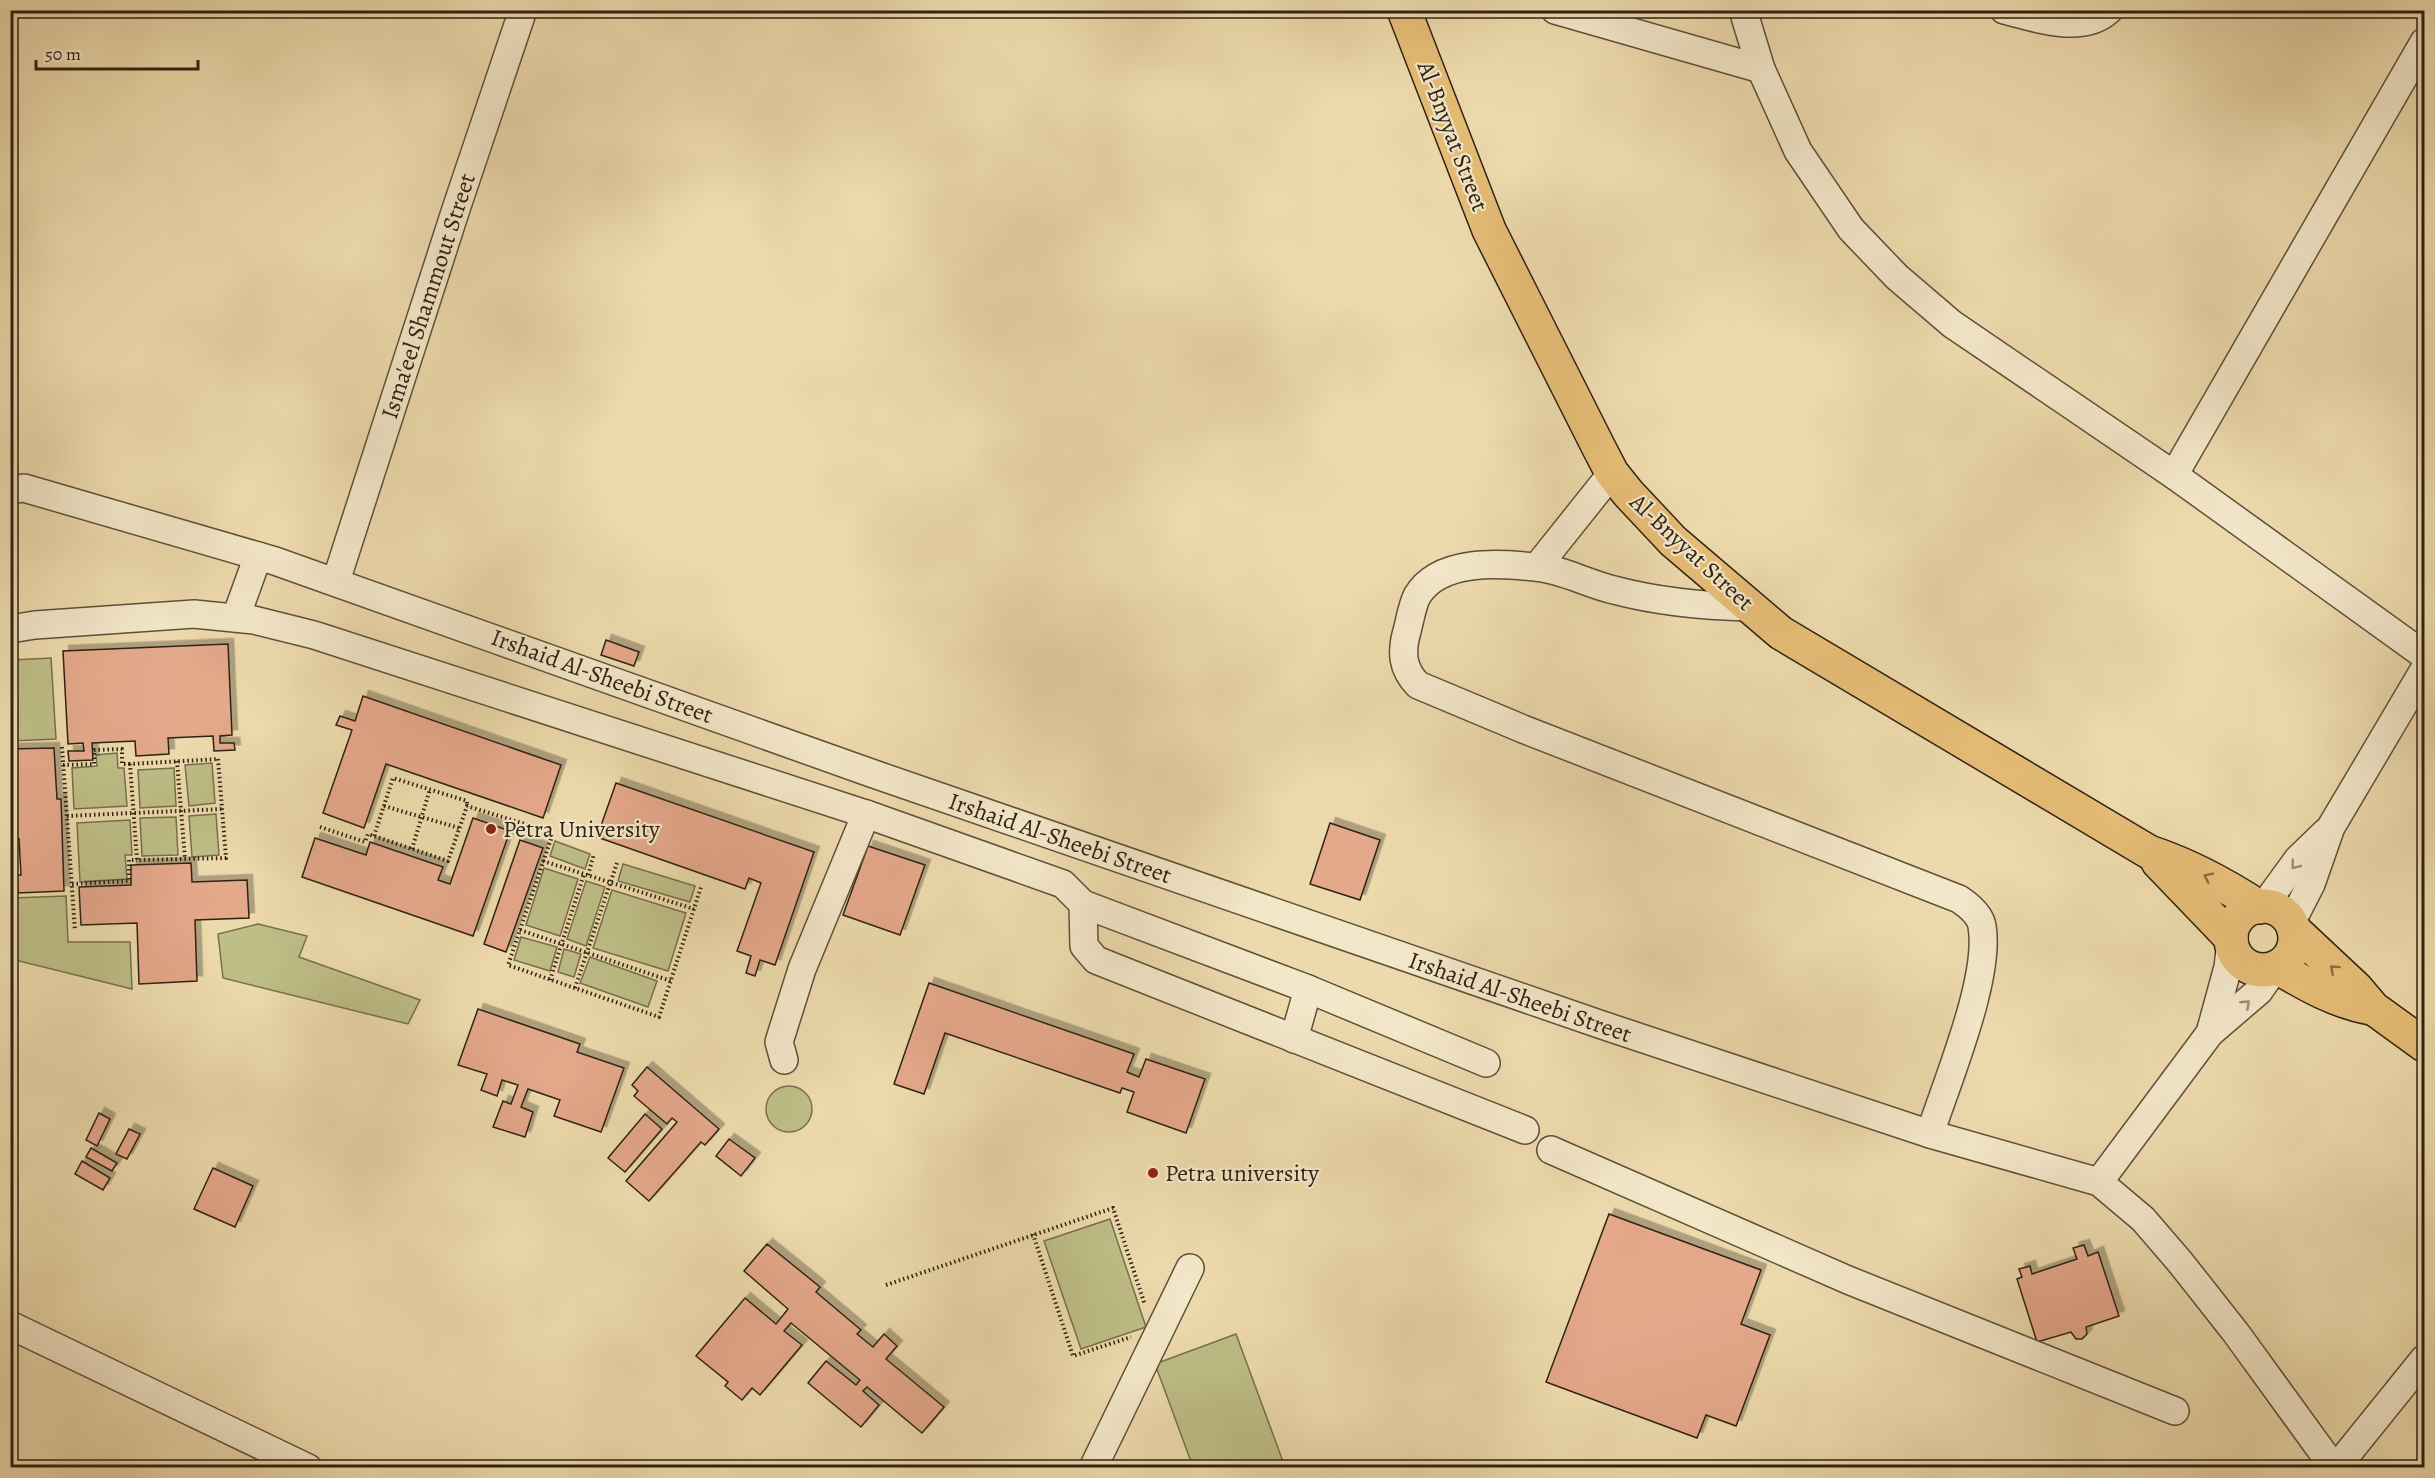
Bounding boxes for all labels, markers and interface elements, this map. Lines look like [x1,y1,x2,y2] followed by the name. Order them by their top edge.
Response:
[36,33,198,71] scale bar
[45,42,81,66] text: 50 m
[1409,55,1496,216] street label: Al-Bnyyat Street
[373,169,483,423] street label: Isma'eel Shammout Street
[1622,486,1761,618] street label: Al-Bnyyat Street
[487,621,717,731] street label: Irshaid Al-Sheebi Street
[944,785,1176,891] street label: Irshaid Al-Sheebi Street
[503,813,660,845] place label: Petra University
[484,822,498,836] marker: Petra University
[2291,858,2302,869] one-way arrow
[2204,873,2215,885] one-way arrow
[1404,944,1636,1050] street label: Irshaid Al-Sheebi Street
[2330,965,2341,976] one-way arrow
[2240,1000,2250,1011] one-way arrow
[1165,1157,1319,1189] place label: Petra university
[1146,1166,1160,1180] marker: Petra university

